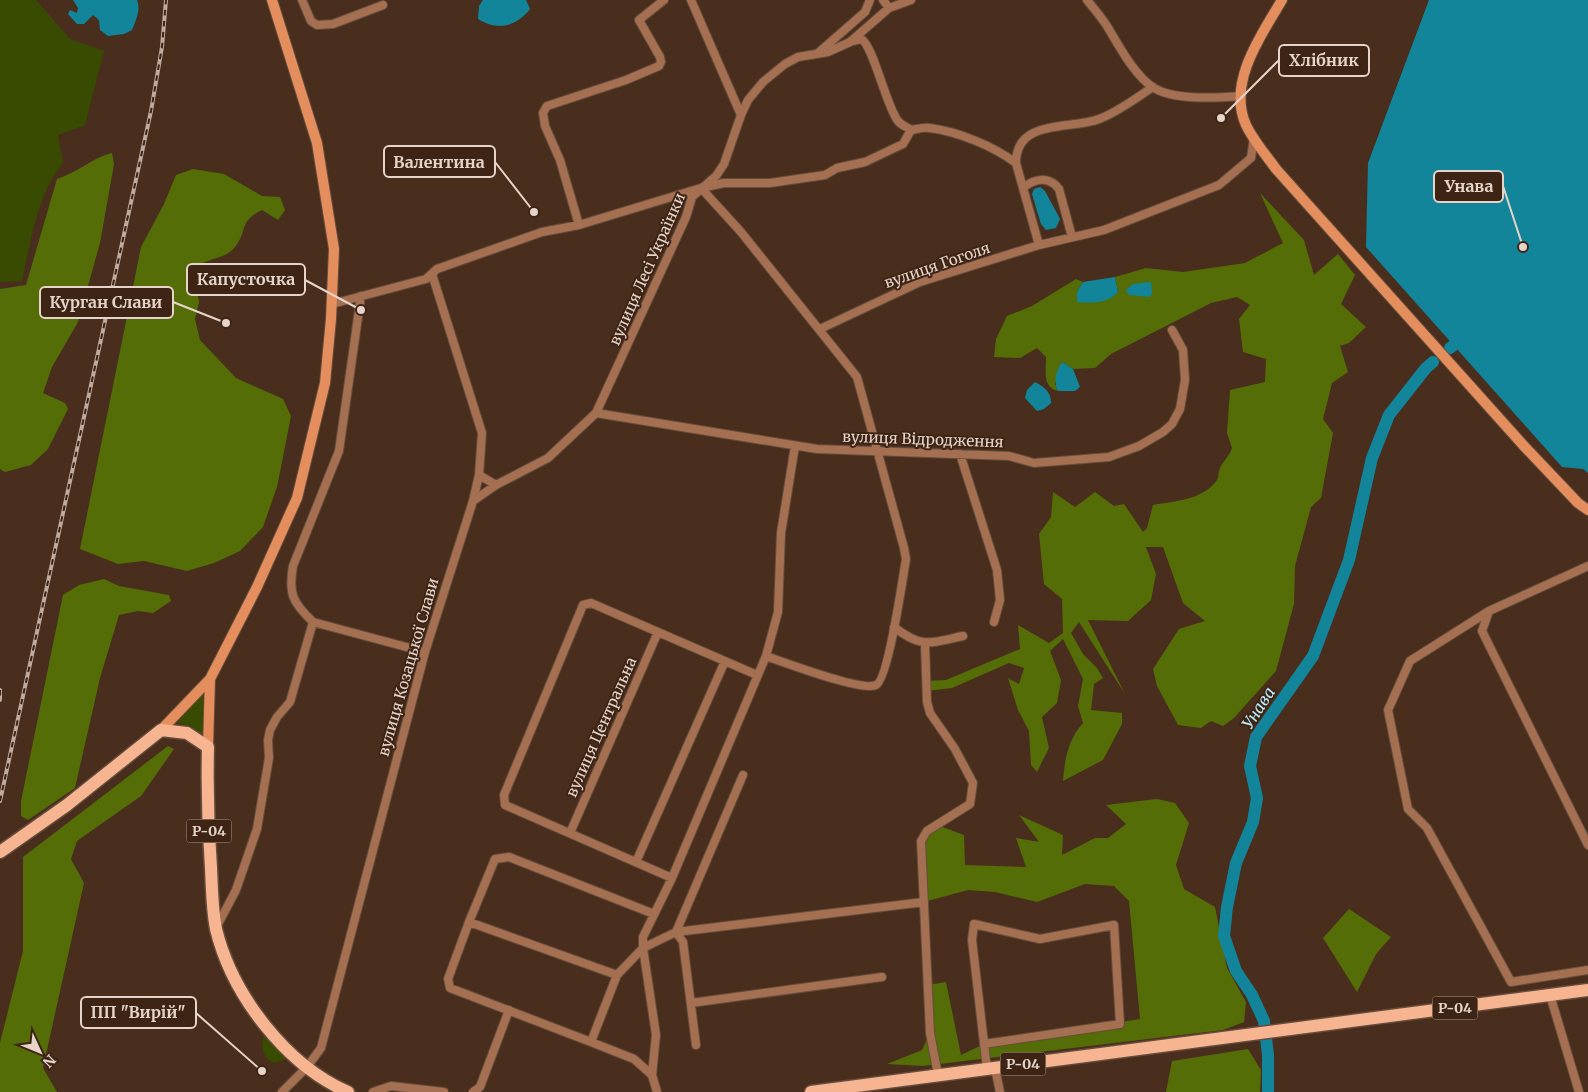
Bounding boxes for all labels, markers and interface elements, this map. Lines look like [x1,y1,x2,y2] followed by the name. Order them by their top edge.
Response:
[1279,45,1369,76] callout: Хлібник
[1289,50,1359,70] text: Хлібник
[384,146,495,177] callout: Валентина
[393,152,485,172] text: Валентина
[1434,171,1503,202] callout: Унава
[1444,176,1493,196] text: Унава
[605,190,689,348] street label: вулиця Лесі Українки
[882,238,992,292] street label: вулиця Гоголя
[187,264,305,295] callout: Капусточка
[197,269,295,289] text: Капусточка
[40,287,173,318] callout: Курган Слави
[50,292,162,312] text: Курган Слави
[842,427,1004,451] street label: вулиця Відродження
[373,576,443,758] street label: вулиця Козацької Слави
[562,654,640,800] street label: вулиця Центральна
[1237,683,1279,733] water label: Унава
[186,819,232,842] road number: Р-04
[1432,996,1478,1020] road number: Р-04
[81,997,196,1028] callout: ПП "Вирій"
[90,1002,186,1022] text: ПП "Вирій"
[15,1027,65,1077] north arrow
[39,1051,60,1071] text: N
[1000,1052,1046,1076] road number: Р-04

